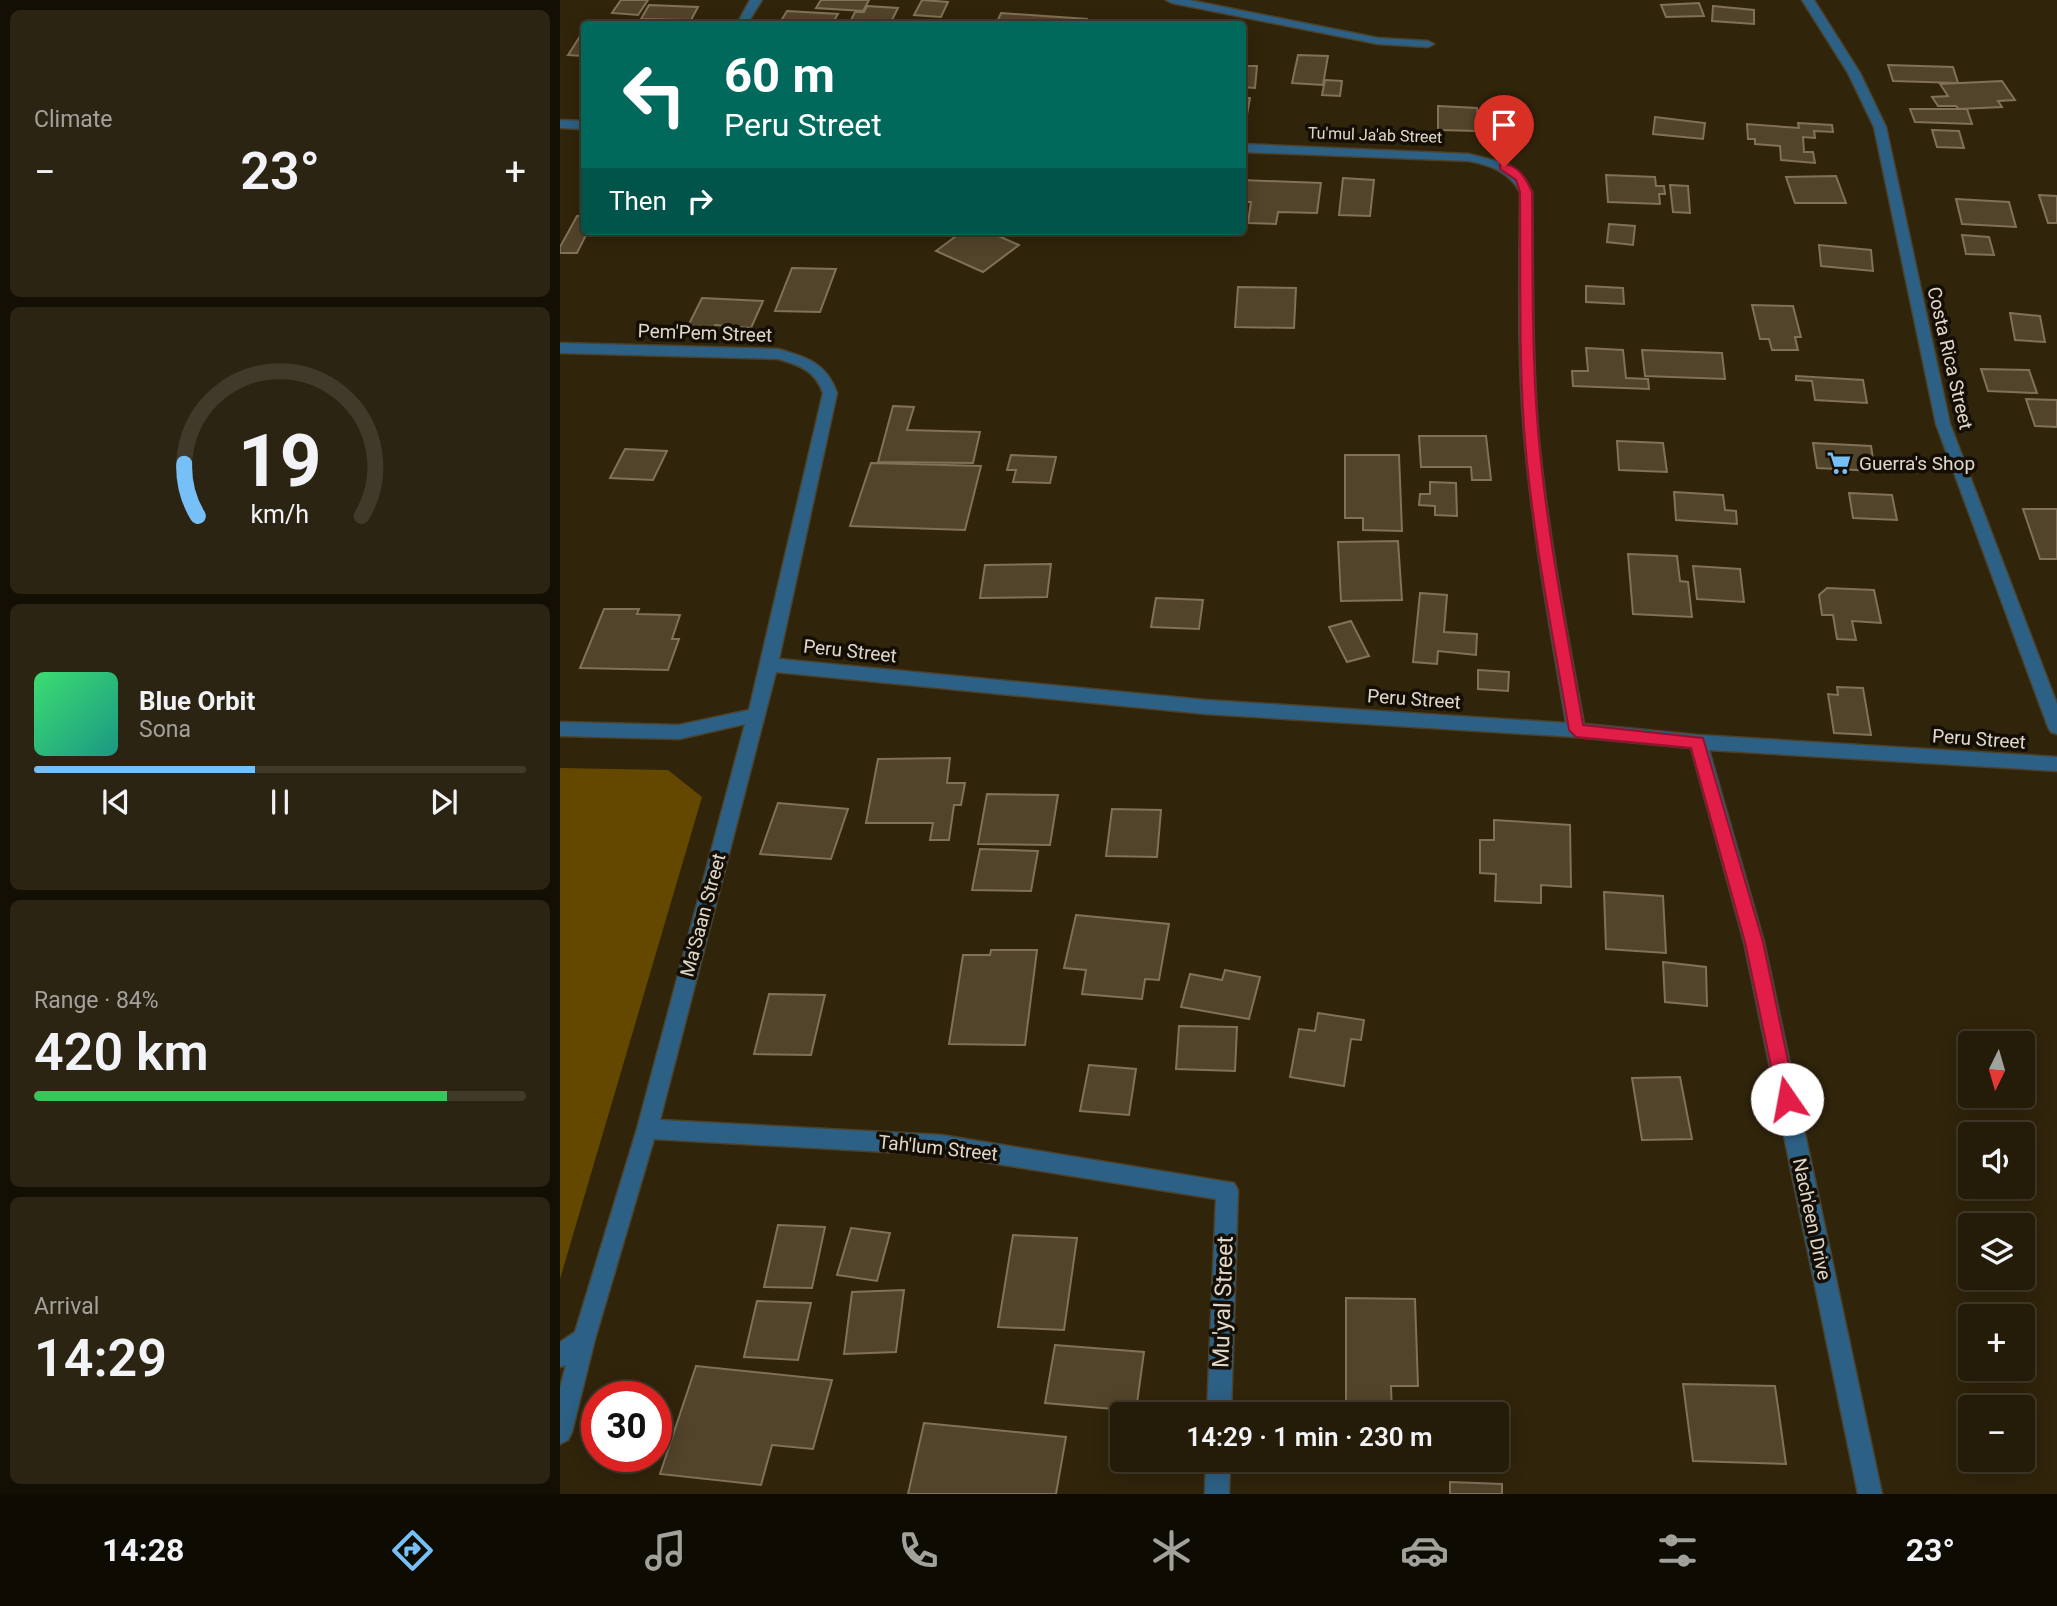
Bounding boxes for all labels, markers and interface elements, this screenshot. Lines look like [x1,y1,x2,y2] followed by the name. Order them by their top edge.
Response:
[724,47,835,104] text: 60 m
[609,49,700,140] icon: left
[1474,95,1534,167] pin
[34,106,113,133] text: Climate
[724,106,882,144] text: Peru Street
[1485,106,1523,144] icon: arrive
[1308,123,1442,147] street label: Tu'mul Ja'ab Street
[240,141,320,202] text: 23°
[34,150,56,194] text: −
[504,150,526,194] text: +
[681,182,719,220] icon: right
[609,186,667,216] text: Then
[1922,284,1978,432] street label: Costa Rica Street
[637,319,773,347] street label: Pem'Pem Street
[238,419,322,505] text: 19
[1825,449,1853,477] supermarket icon: Guerra's Shop
[1859,452,1975,475] place label: Guerra's Shop
[251,500,309,529] text: km/h
[802,635,898,667] street label: Peru Street
[1366,684,1462,714] street label: Peru Street
[139,686,255,716] text: Blue Orbit
[139,716,191,743] text: Sona
[1931,724,2027,754] street label: Peru Street
[97,783,135,821] icon: previous
[261,783,299,821] icon: pause
[425,783,463,821] icon: next
[675,851,731,979] street label: Ma'Saan Street
[34,987,159,1014] text: Range · 84%
[34,1022,209,1083] text: 420 km
[1958,1031,2035,1108] north arrow
[1958,1031,2035,1472] map controls
[1750,1062,1824,1136] position arrow
[1958,1122,2035,1199] button: sound
[877,1130,999,1166] street label: Tah'lum Street
[1788,1156,1836,1282] street label: Nach'een Drive
[1958,1213,2035,1290] button: layers
[1207,1236,1239,1368] street label: Mu'yal Street
[34,1293,99,1320] text: Arrival
[1958,1304,2035,1381] button: +
[34,1328,167,1389] text: 14:29
[581,1381,672,1472] speed limit sign: 30
[1958,1395,2035,1472] button: −
[1186,1422,1433,1452] text: 14:29 · 1 min · 230 m
[388,1526,437,1575] icon: directions
[641,1526,690,1575] icon: music
[894,1526,943,1575] icon: phone
[1147,1526,1196,1575] icon: climate
[1400,1526,1449,1575] icon: car
[1653,1526,1702,1575] icon: filters
[102,1531,184,1569] text: 14:28
[1906,1531,1955,1569] text: 23°

